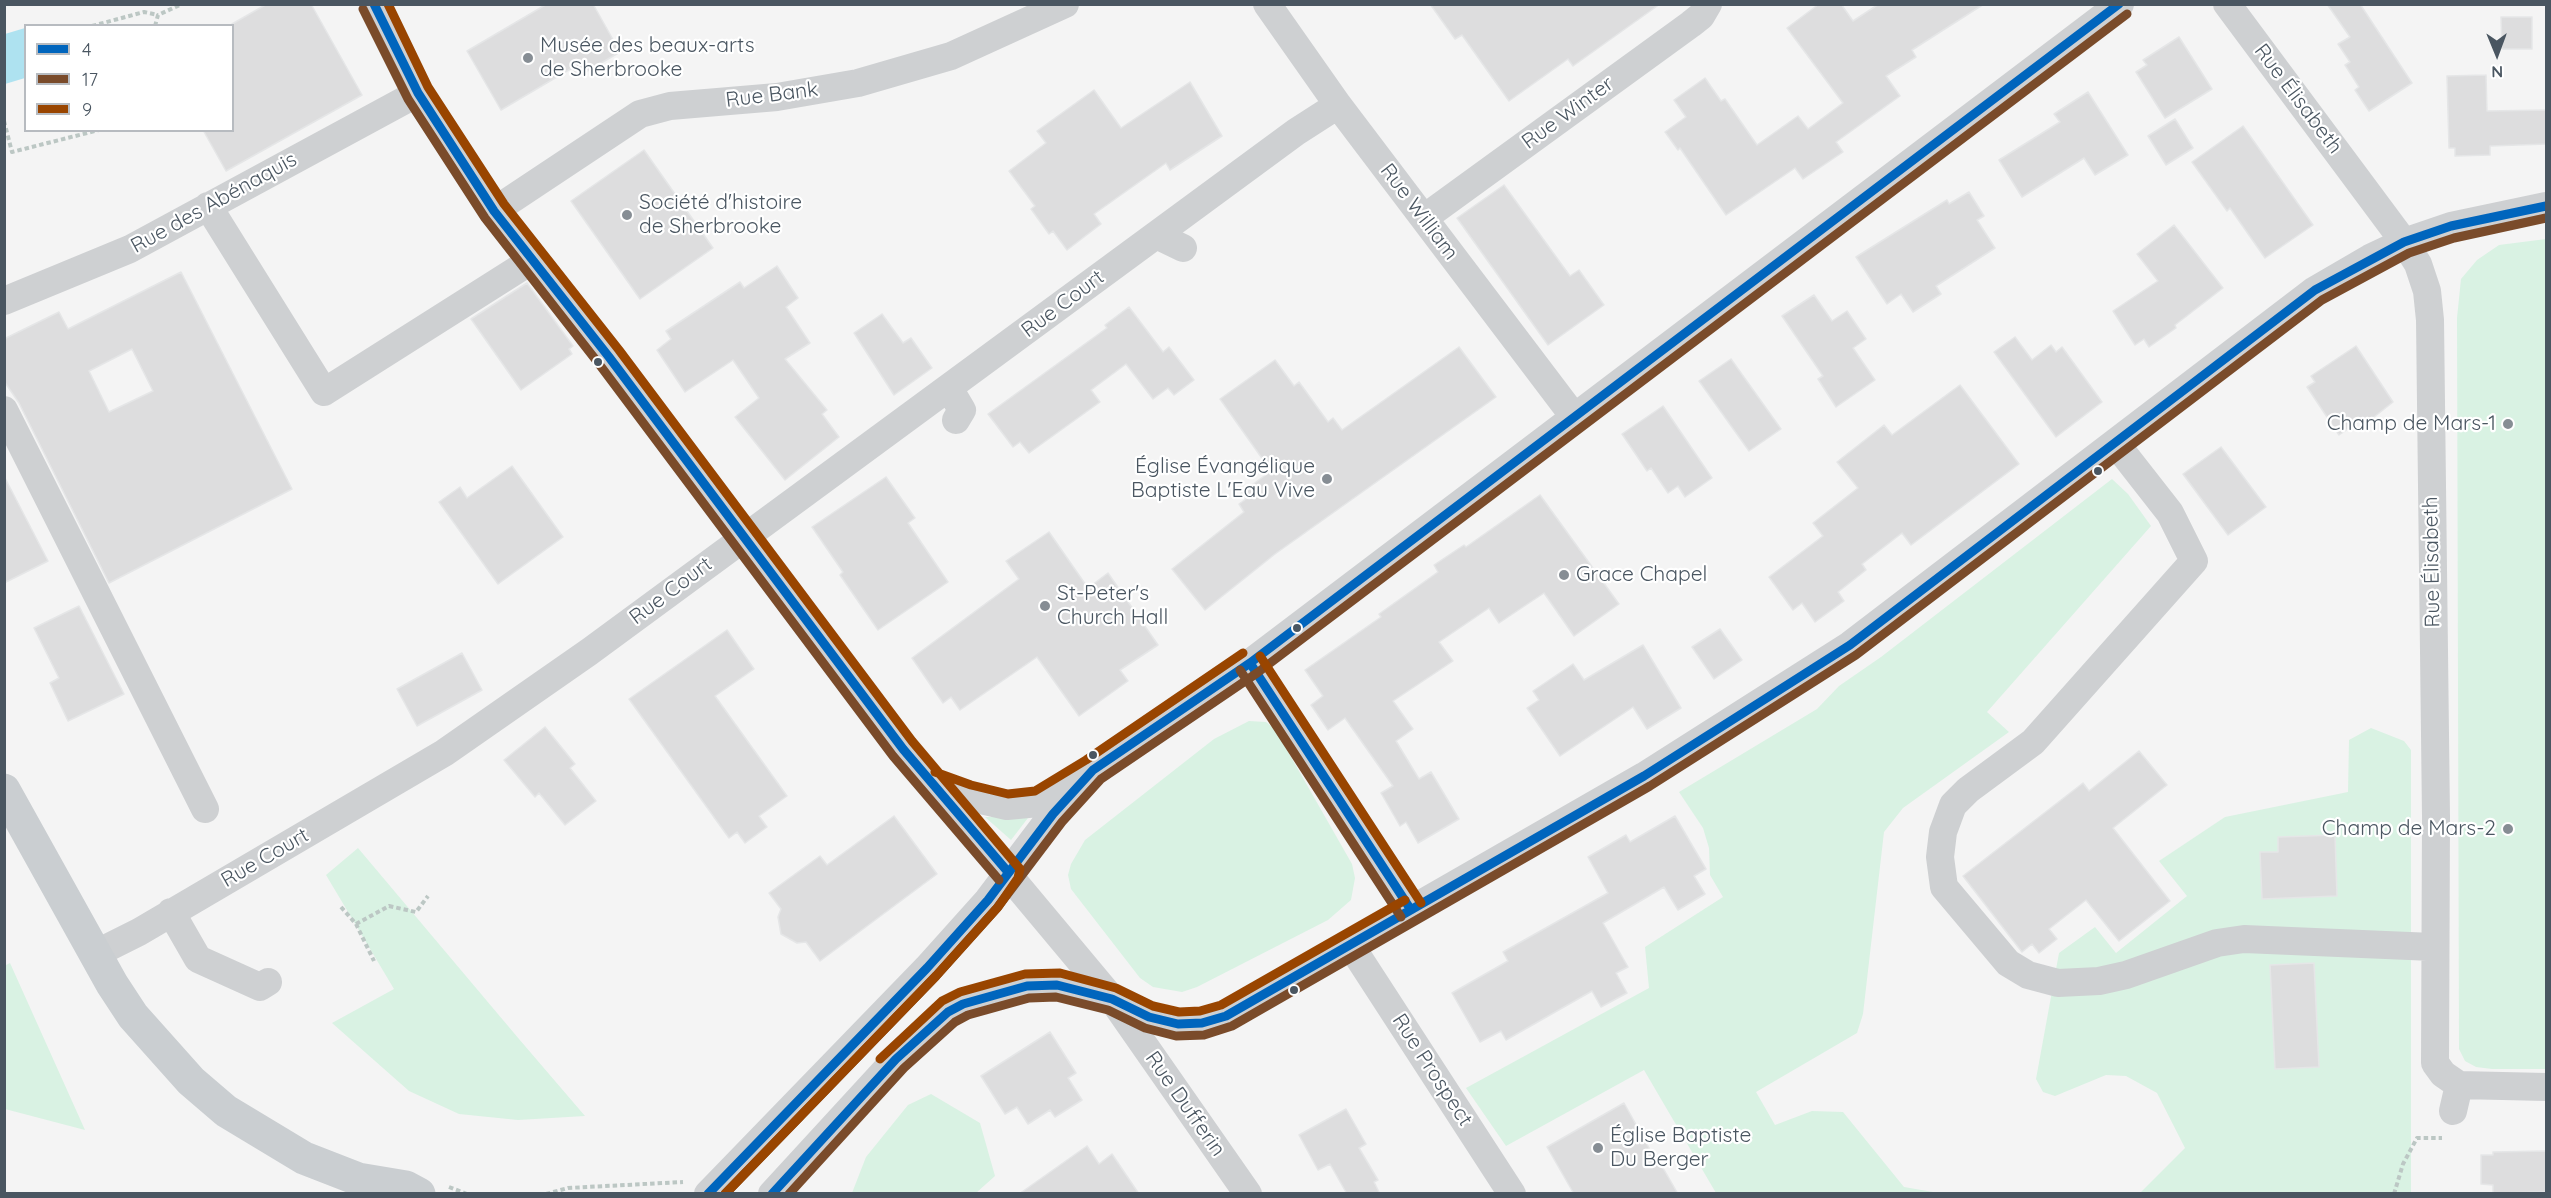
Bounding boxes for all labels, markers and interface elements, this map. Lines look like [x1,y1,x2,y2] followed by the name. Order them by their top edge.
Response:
[24,24,234,132] legend
[2467,24,2527,84] north arrow
[540,33,754,83] place label: Musée des beaux-arts de Sherbrooke
[82,38,92,61] text: 4
[2249,39,2347,159] street label: Rue Élisabeth
[521,51,535,65] marker: Musée des beaux-arts de Sherbrooke
[2491,62,2503,82] text: N
[82,68,98,91] text: 17
[1517,71,1619,155] street label: Rue Winter
[724,77,820,113] street label: Rue Bank
[82,98,92,121] text: 9
[127,147,301,259] street label: Rue des Abénaquis
[1375,159,1463,265] street label: Rue William
[639,190,802,240] place label: Société d'histoire de Sherbrooke
[620,208,634,222] marker: Société d'histoire de Sherbrooke
[1017,265,1109,343] street label: Rue Court
[592,356,604,368] unlabelled marker
[2327,411,2496,437] place label: Champ de Mars-1
[2501,417,2515,431] marker: Champ de Mars-1
[1131,454,1315,504] place label: Église Évangélique Baptiste L'Eau Vive
[2092,465,2104,477] unlabelled marker
[1320,472,1334,486] marker: Église Évangélique Baptiste L'Eau Vive
[2418,496,2446,628] street label: Rue Élisabeth
[625,552,717,630] street label: Rue Court
[1576,562,1707,588] place label: Grace Chapel
[1557,568,1571,582] marker: Grace Chapel
[1057,581,1168,631] place label: St-Peter's Church Hall
[1038,599,1052,613] marker: St-Peter's Church Hall
[1291,622,1303,634] unlabelled marker
[1087,749,1099,761] unlabelled marker
[2322,816,2496,842] place label: Champ de Mars-2
[2501,822,2515,836] marker: Champ de Mars-2
[217,823,313,893] street label: Rue Court
[1288,984,1300,996] unlabelled marker
[1386,1009,1478,1131] street label: Rue Prospect
[1140,1047,1230,1161] street label: Rue Dufferin
[1610,1123,1751,1173] place label: Église Baptiste Du Berger
[1591,1141,1605,1155] marker: Église Baptiste Du Berger

